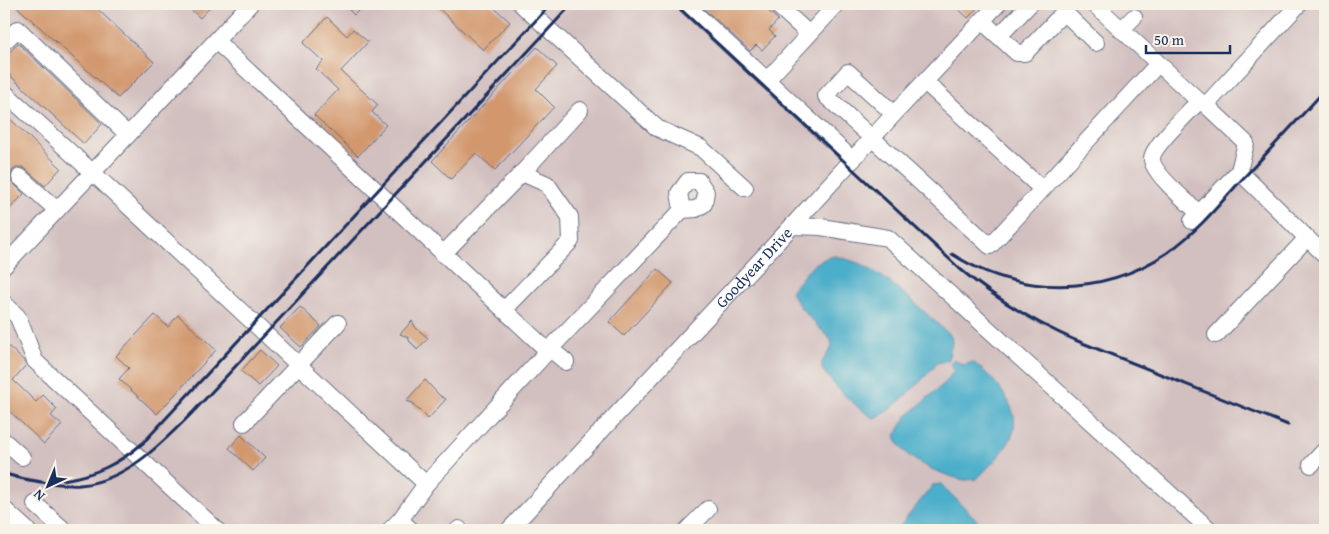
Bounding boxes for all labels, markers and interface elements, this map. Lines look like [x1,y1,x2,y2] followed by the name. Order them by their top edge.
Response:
[1146,22,1230,54] scale bar
[1154,29,1185,50] text: 50 m
[710,221,798,313] street label: Goodyear Drive
[22,462,72,512] north arrow
[28,484,49,506] text: N

